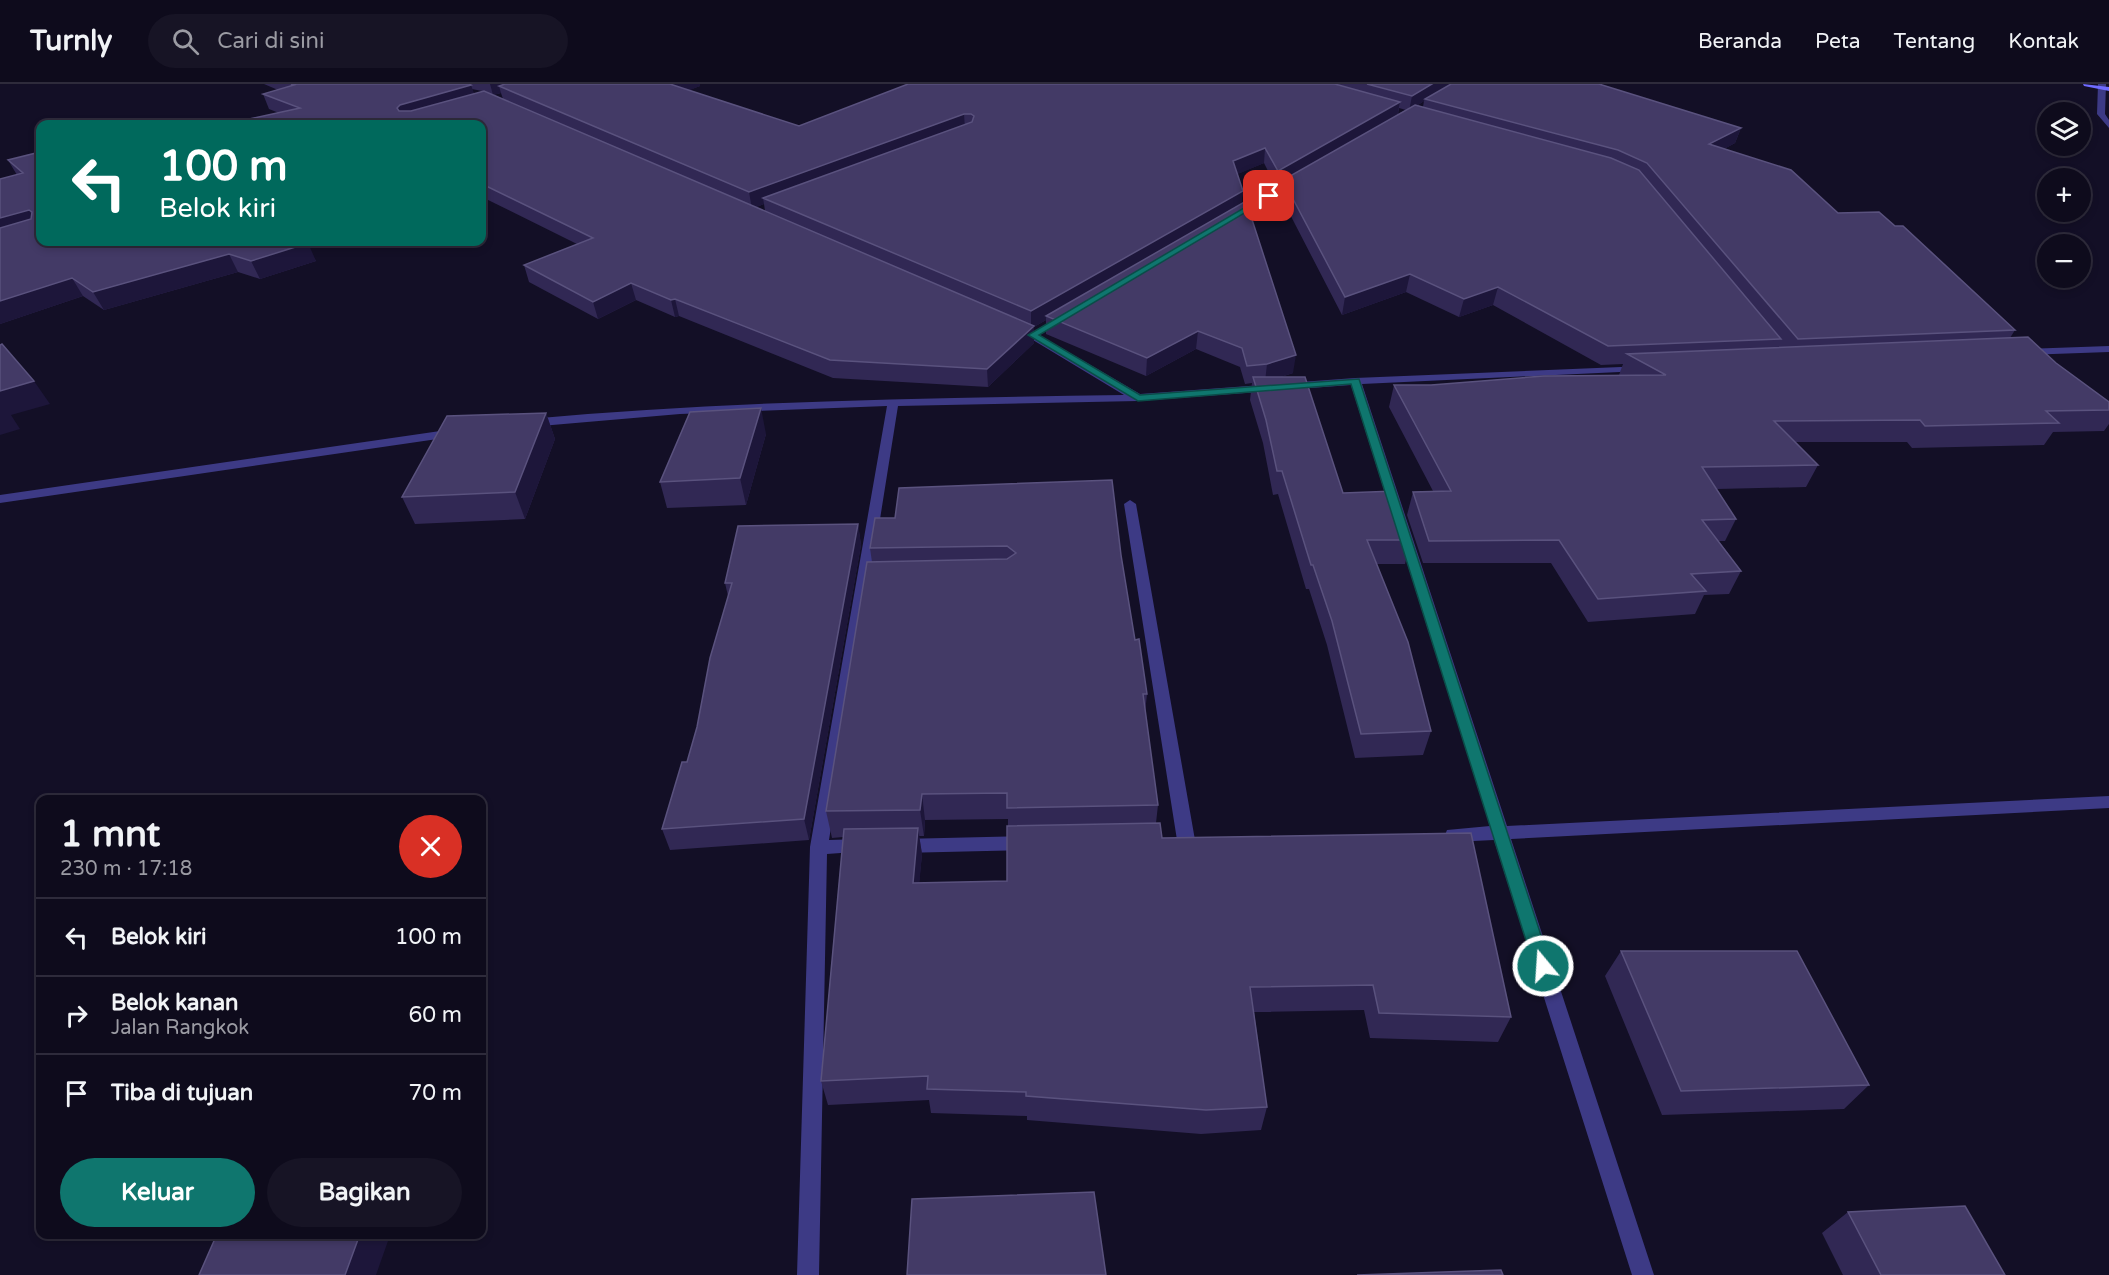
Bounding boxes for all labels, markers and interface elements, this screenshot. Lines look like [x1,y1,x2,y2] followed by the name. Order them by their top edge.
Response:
[148,14,568,68] search box
[30,24,112,58] text: Turnly
[169,25,202,58] icon: search
[217,28,325,54] text: Cari di sini
[1698,29,1782,54] text: Beranda
[1815,29,1861,54] text: Peta
[1894,29,1975,54] text: Tentang
[2008,29,2079,54] text: Kontak
[2037,102,2091,288] map controls
[2037,102,2091,156] button: layers
[159,141,288,192] text: 100 m
[60,144,138,222] icon: left
[2037,168,2091,222] button: +
[1243,170,1294,221] pin
[1252,179,1285,212] icon: arrive
[159,192,276,225] text: Belok kiri
[2037,234,2091,288] button: −
[60,813,160,856] text: 1 mnt
[399,815,462,878] button: close
[60,857,192,881] text: 230 m · 17:18
[60,921,93,954] icon: left
[111,924,207,950] text: Belok kiri
[395,924,462,950] text: 100 m
[1511,934,1575,998] position arrow
[111,990,238,1016] text: Belok kanan
[60,999,93,1032] icon: right
[408,1002,462,1028] text: 60 m
[111,1016,249,1040] text: Jalan Rangkok
[60,1077,93,1110] icon: arrive
[111,1080,253,1106] text: Tiba di tujuan
[408,1080,462,1106] text: 70 m
[60,1158,255,1227] button: Keluar
[267,1158,462,1227] button: Bagikan

